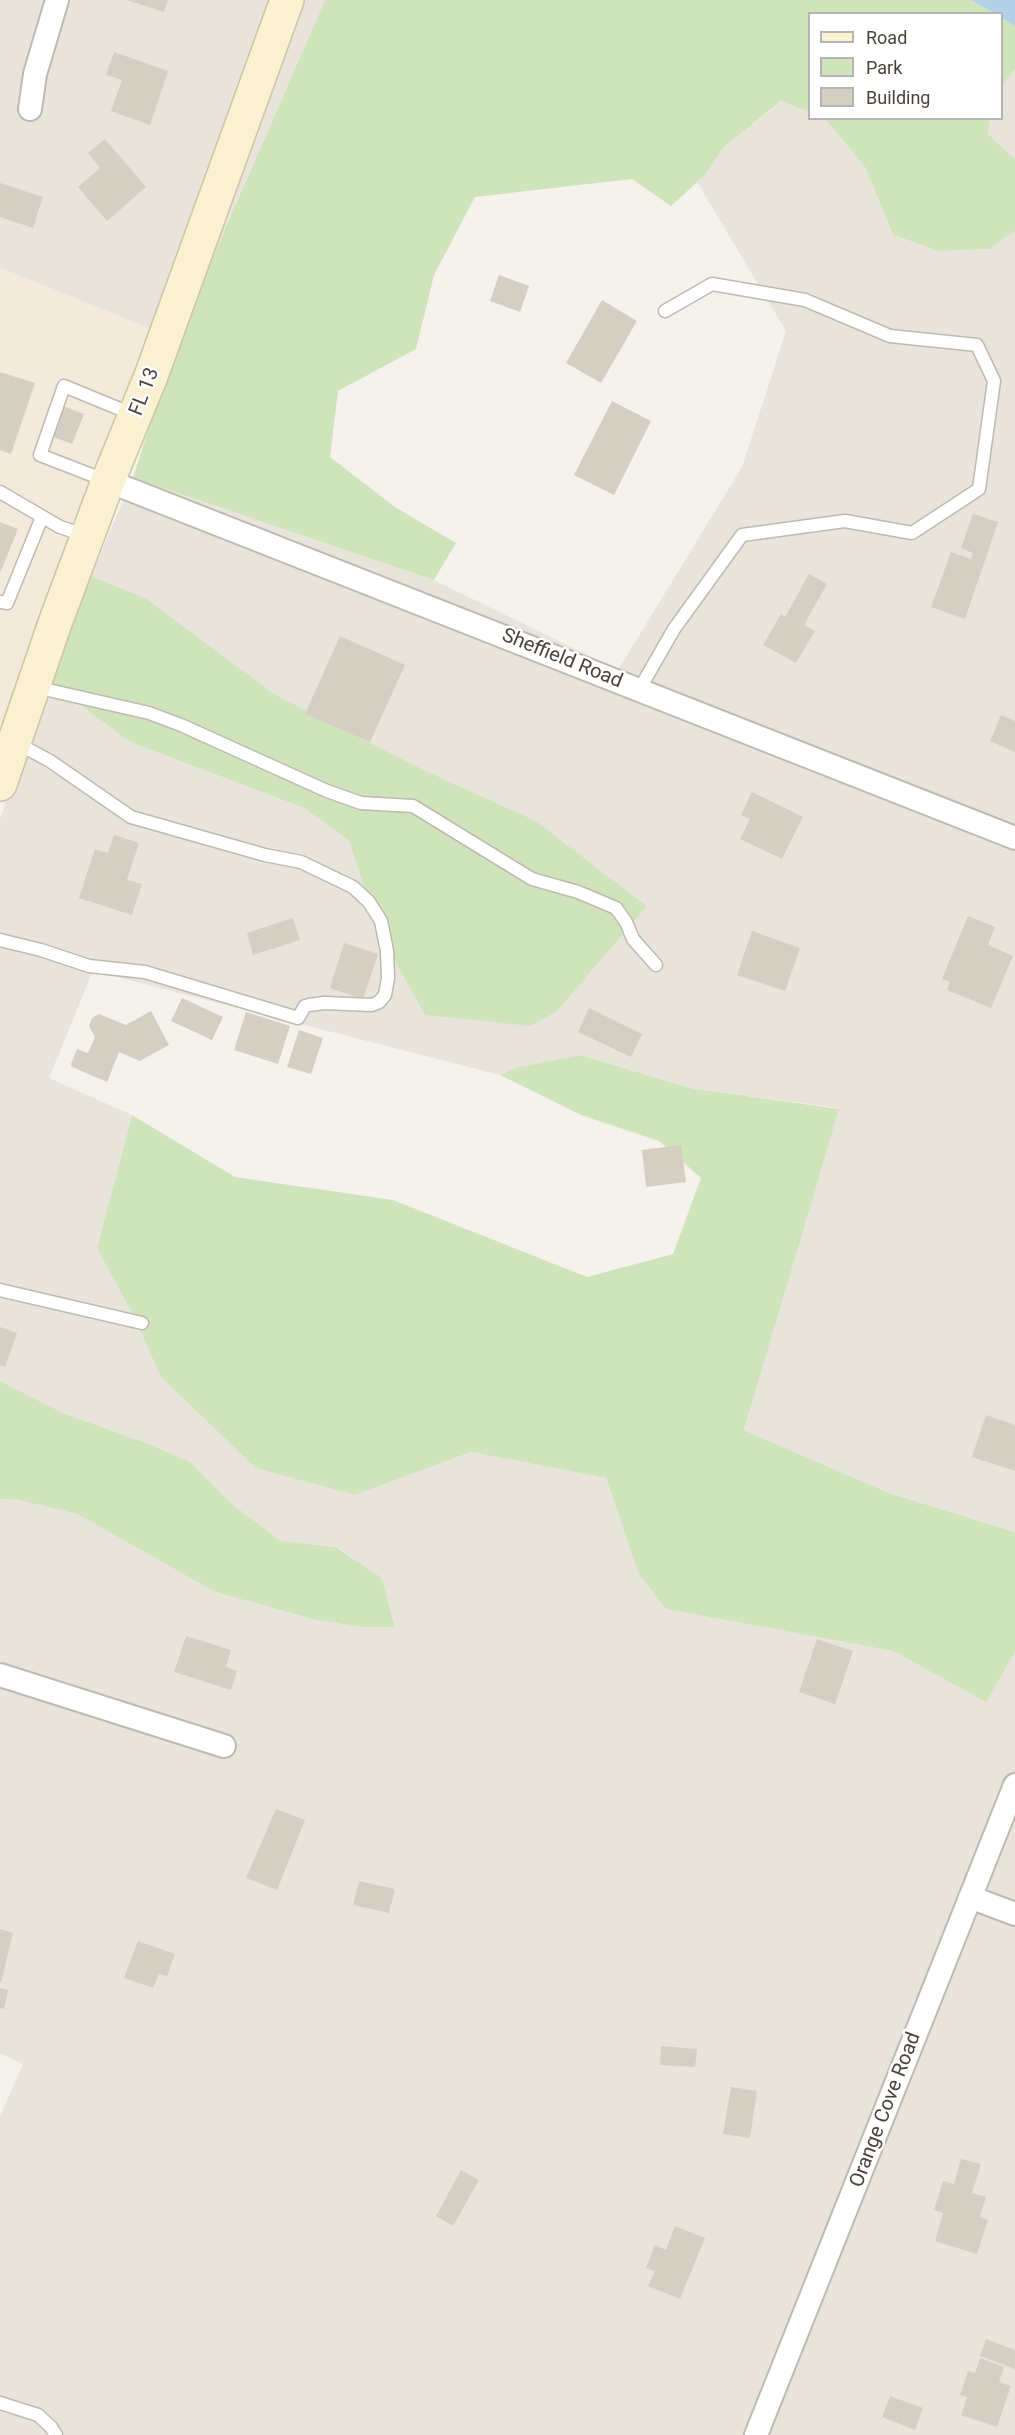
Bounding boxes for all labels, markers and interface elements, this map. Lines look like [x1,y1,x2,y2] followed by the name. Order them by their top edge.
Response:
[808,12,1003,120] legend
[866,27,907,48] text: Road
[866,57,902,78] text: Park
[866,87,930,108] text: Building
[125,365,165,419] street label: FL 13
[498,624,626,694] street label: Sheffield Road
[845,2029,927,2191] street label: Orange Cove Road

